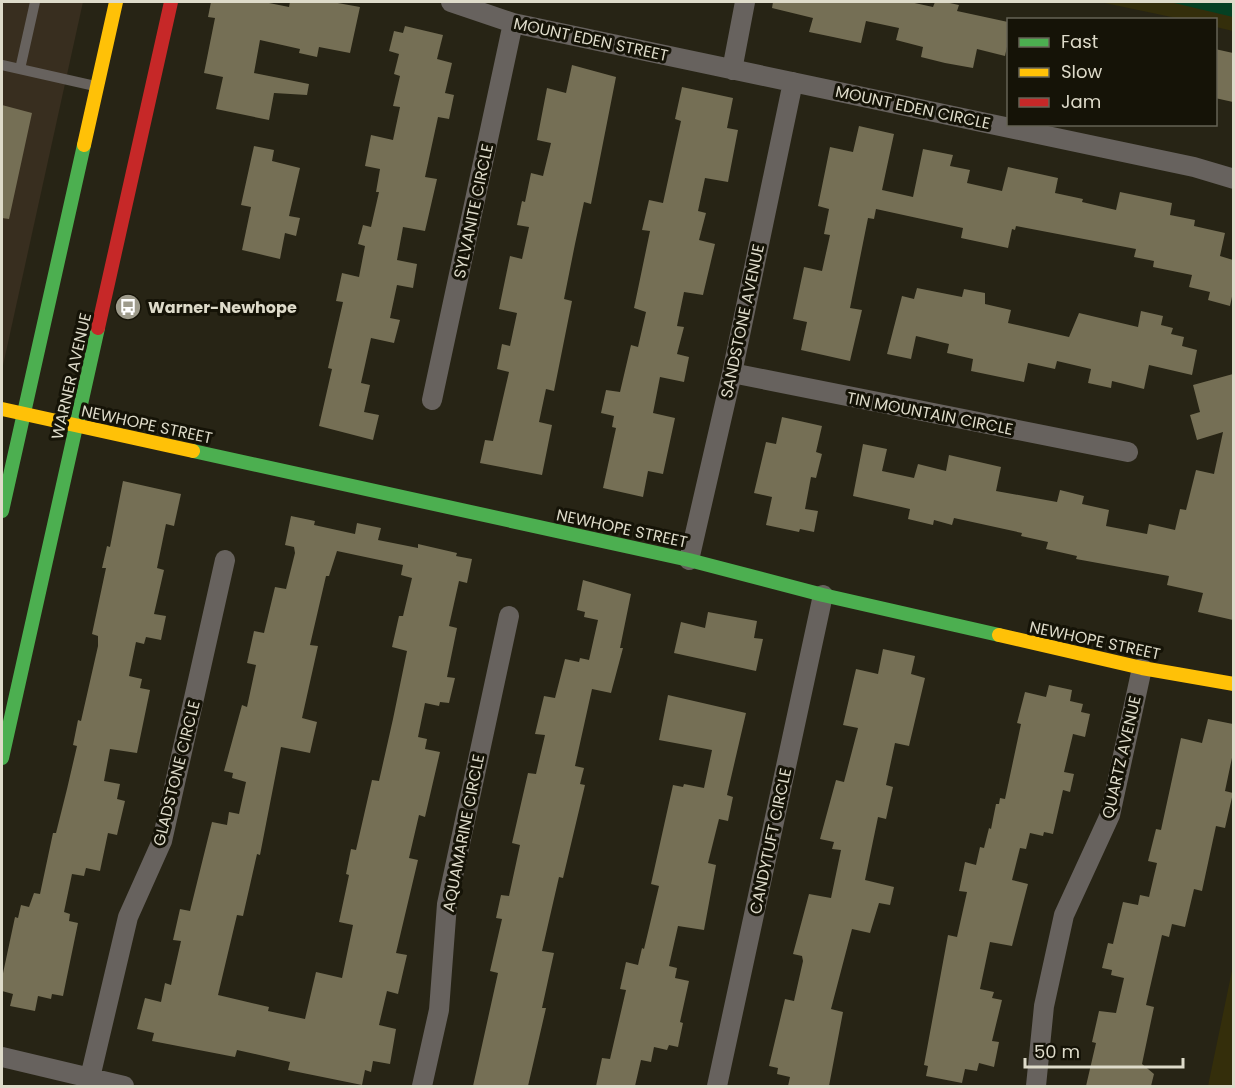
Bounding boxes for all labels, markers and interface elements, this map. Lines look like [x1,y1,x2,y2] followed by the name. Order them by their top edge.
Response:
[512,12,671,67] street label: MOUNT EDEN STREET
[1007,18,1217,126] legend
[1061,29,1098,54] text: Fast
[1061,59,1103,84] text: Slow
[833,80,993,135] street label: MOUNT EDEN CIRCLE
[1061,89,1101,114] text: Jam
[448,142,499,281] street label: SYLVANITE CIRCLE
[715,242,770,400] street label: SANDSTONE AVENUE
[113,292,143,322] bus stop icon: Warner-Newhope
[148,296,297,319] place label: Warner-Newhope
[46,310,97,442] street label: WARNER AVENUE
[845,386,1015,441] street label: TIN MOUNTAIN CIRCLE
[79,399,215,450] street label: NEWHOPE STREET
[554,503,690,554] street label: NEWHOPE STREET
[1027,615,1163,666] street label: NEWHOPE STREET
[1096,693,1147,821] street label: QUARTZ AVENUE
[147,698,206,848] street label: GLADSTONE CIRCLE
[437,752,490,914] street label: AQUAMARINE CIRCLE
[744,766,797,916] street label: CANDYTUFT CIRCLE
[1025,1031,1182,1069] scale bar
[1034,1039,1080,1064] text: 50 m

